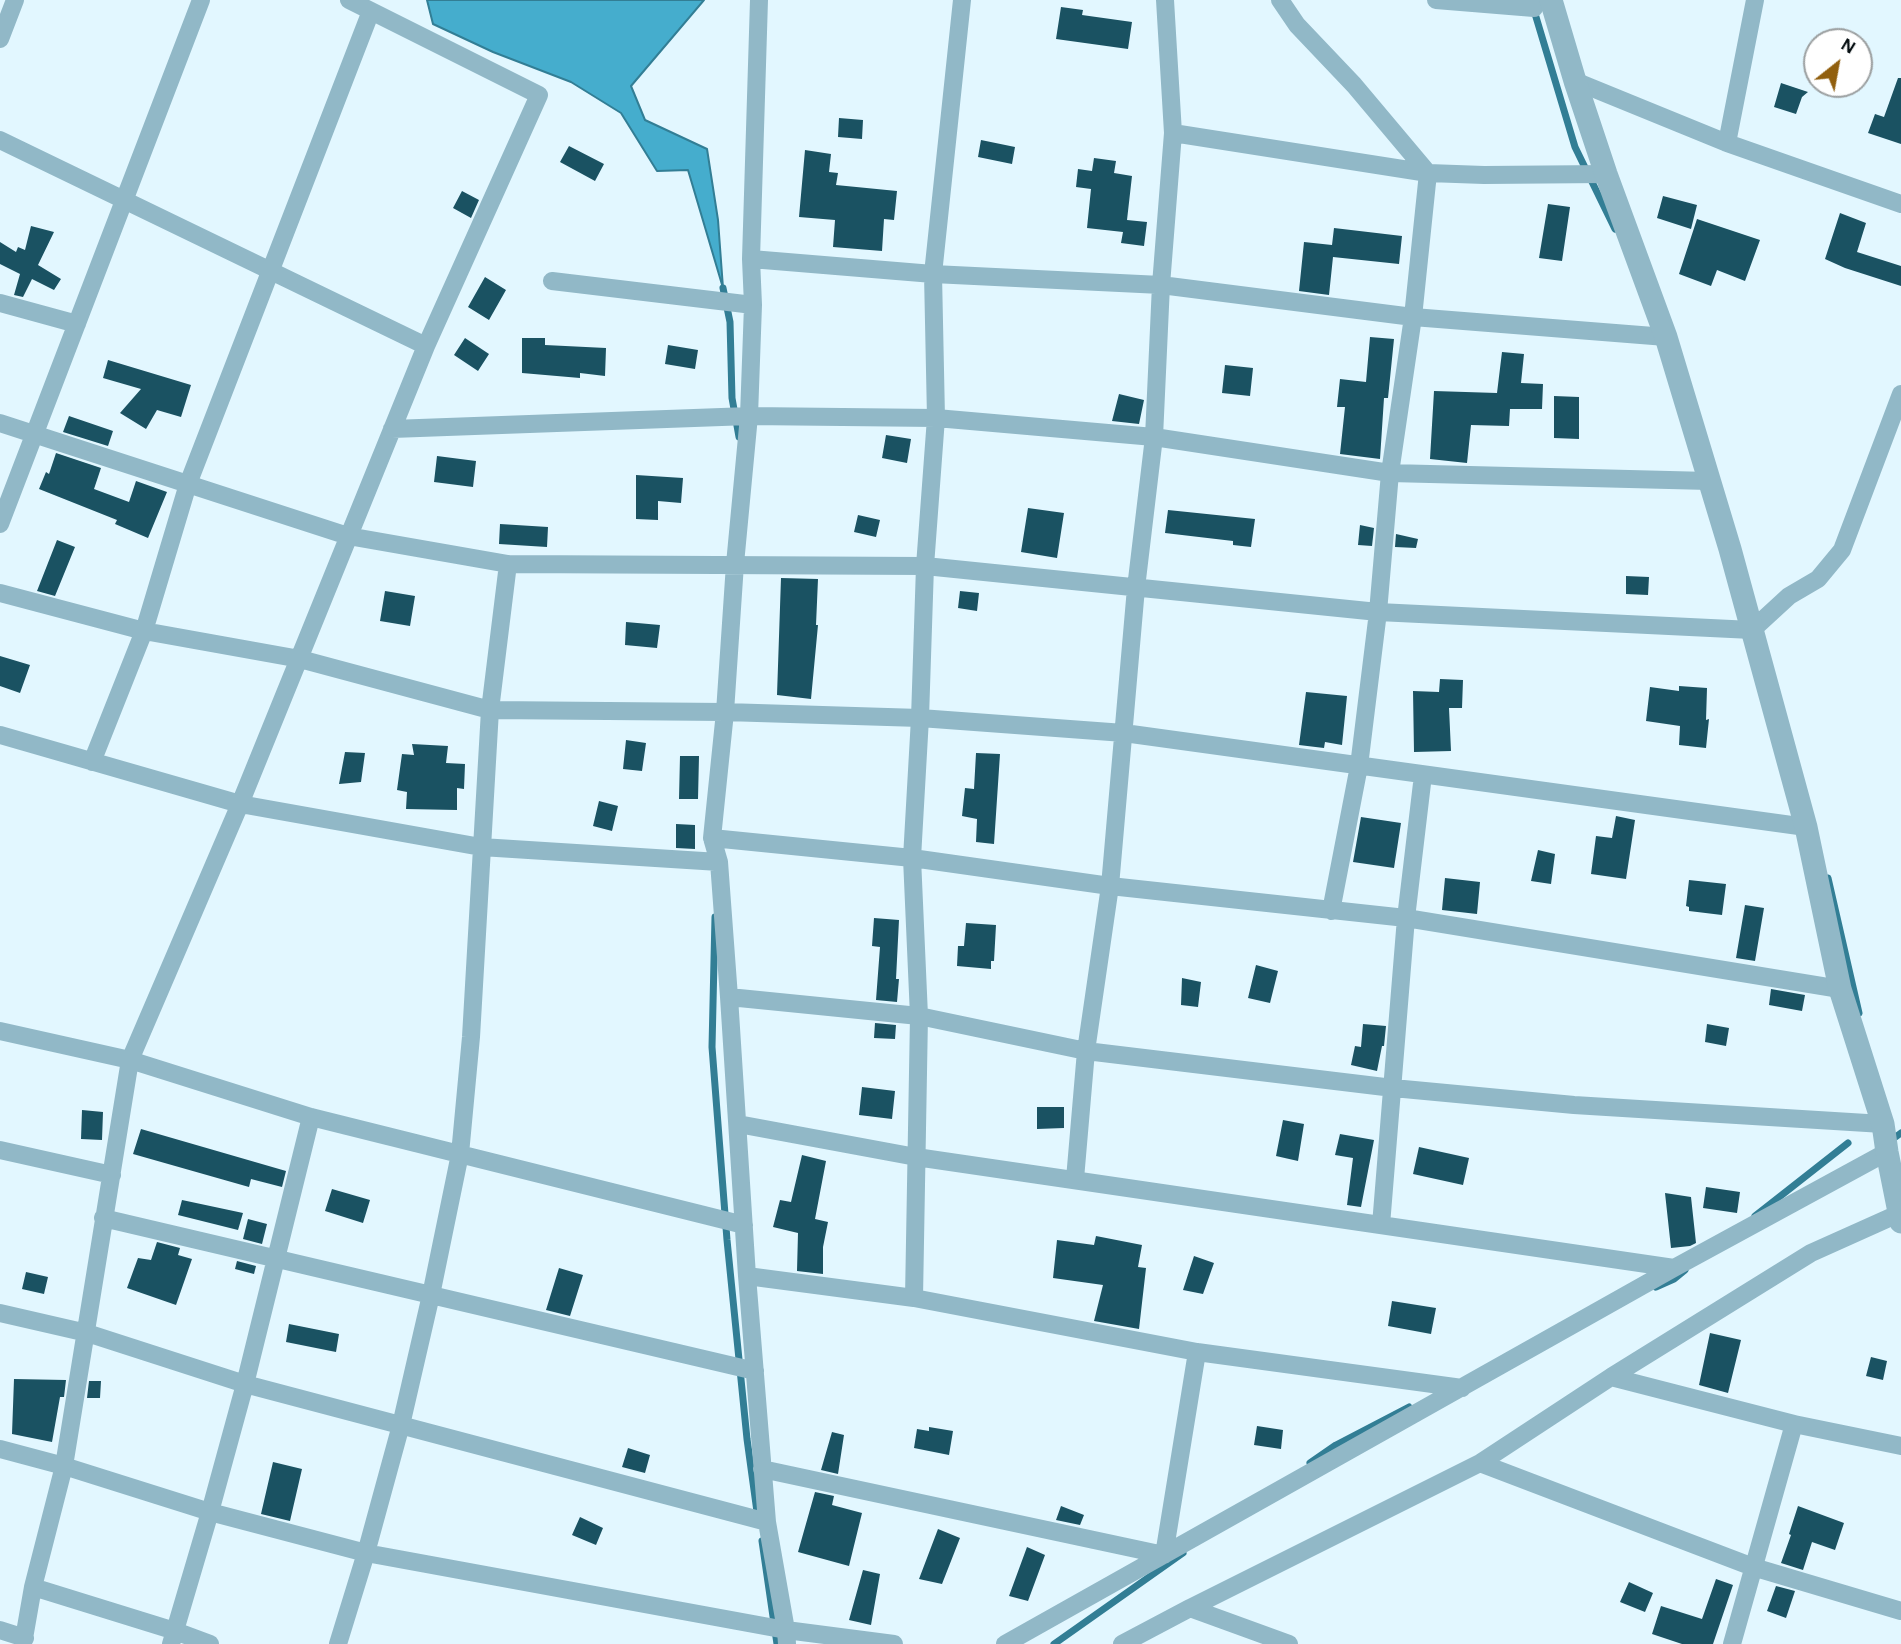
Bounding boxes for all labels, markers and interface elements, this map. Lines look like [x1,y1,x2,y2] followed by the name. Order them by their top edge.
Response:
[1803,28,1873,98] north arrow
[1837,35,1859,58] text: N

